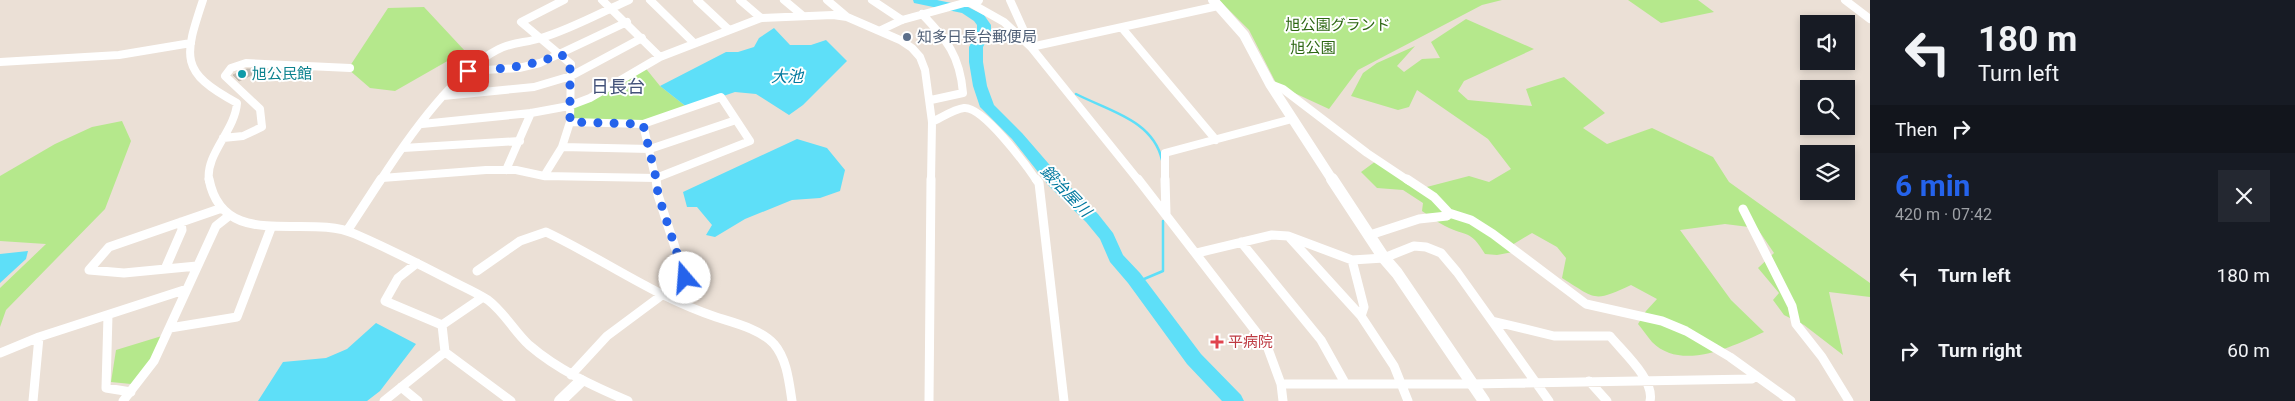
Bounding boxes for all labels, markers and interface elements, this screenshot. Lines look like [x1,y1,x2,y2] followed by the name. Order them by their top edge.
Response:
[1800,15,1855,200] map controls
[1800,15,1855,70] button: sound
[1285,16,1391,34] park label: 旭公園グランド
[1978,19,2077,60] text: 180 m
[1895,20,1960,85] icon: left
[917,28,1037,46] place label: 知多日長台郵便局
[901,31,913,43] marker: 知多日長台郵便局
[1290,39,1336,57] park label: 旭公園
[447,50,489,92] pin
[454,57,482,85] icon: arrive
[1978,61,2059,86] text: Turn left
[252,65,312,83] place label: 旭公民館
[771,67,805,86] water label: 大池
[236,68,248,80] marker: 旭公民館
[591,76,645,97] district label: 日長台
[1800,80,1855,135] button: search
[1947,115,1975,143] icon: right
[1895,118,1937,141] text: Then
[1800,145,1855,200] button: layers
[1037,161,1096,222] water label: 鍛治屋川
[1895,168,1970,203] text: 6 min
[2218,170,2270,222] button: close
[1895,205,1992,224] text: 420 m · 07:42
[658,251,710,303] position arrow
[1895,262,1923,290] icon: left
[1938,264,2011,287] text: Turn left
[2217,264,2270,287] text: 180 m
[1228,333,1273,351] place label: 平病院
[1210,335,1224,349] marker: 平病院
[1895,337,1923,365] icon: right
[1938,339,2022,362] text: Turn right
[2227,339,2270,362] text: 60 m

